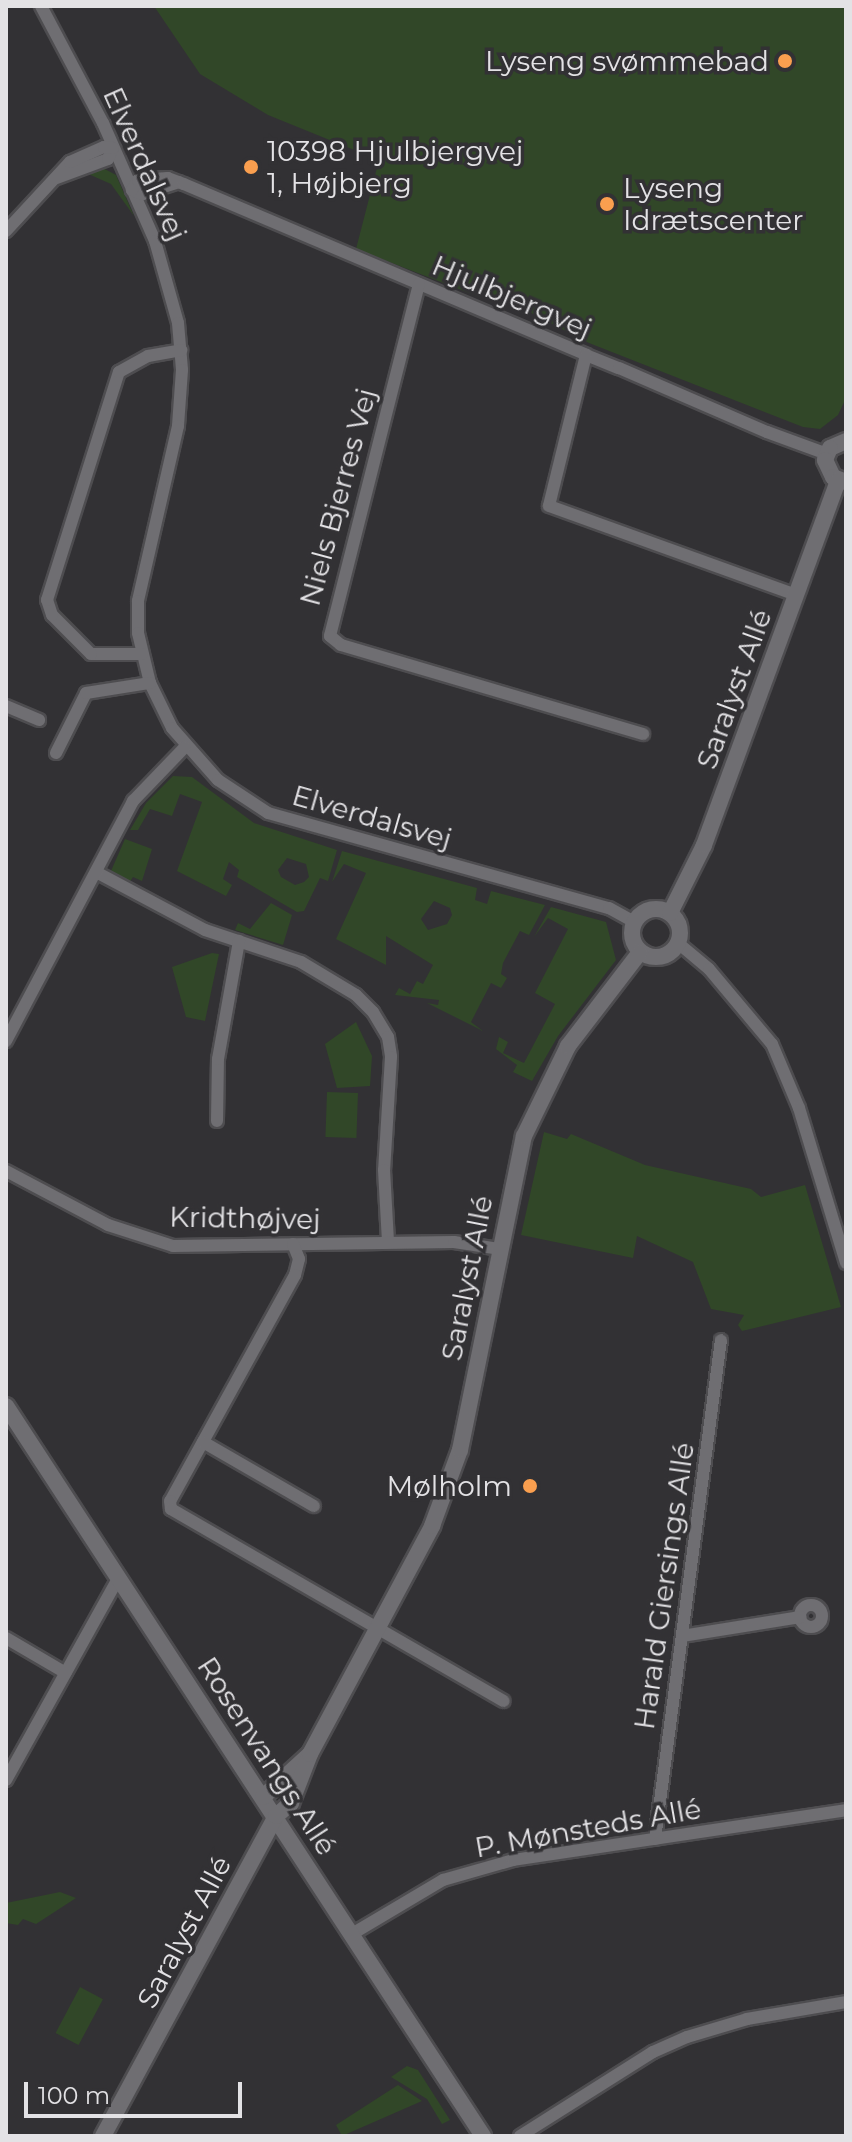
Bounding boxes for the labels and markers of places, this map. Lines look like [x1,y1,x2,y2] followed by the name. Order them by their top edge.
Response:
[485,44,769,78] place label: Lyseng svømmebad
[776,52,794,70] marker: Lyseng svømmebad
[267,134,523,200] place label: 10398 Hjulbjergvej 1, Højbjerg
[242,158,260,176] marker: 10398 Hjulbjergvej 1, Højbjerg
[623,171,804,237] place label: Lyseng Idrætscenter
[598,195,616,213] marker: Lyseng Idrætscenter
[386,1469,512,1503] place label: Mølholm
[519,1475,541,1497] marker: Mølholm

